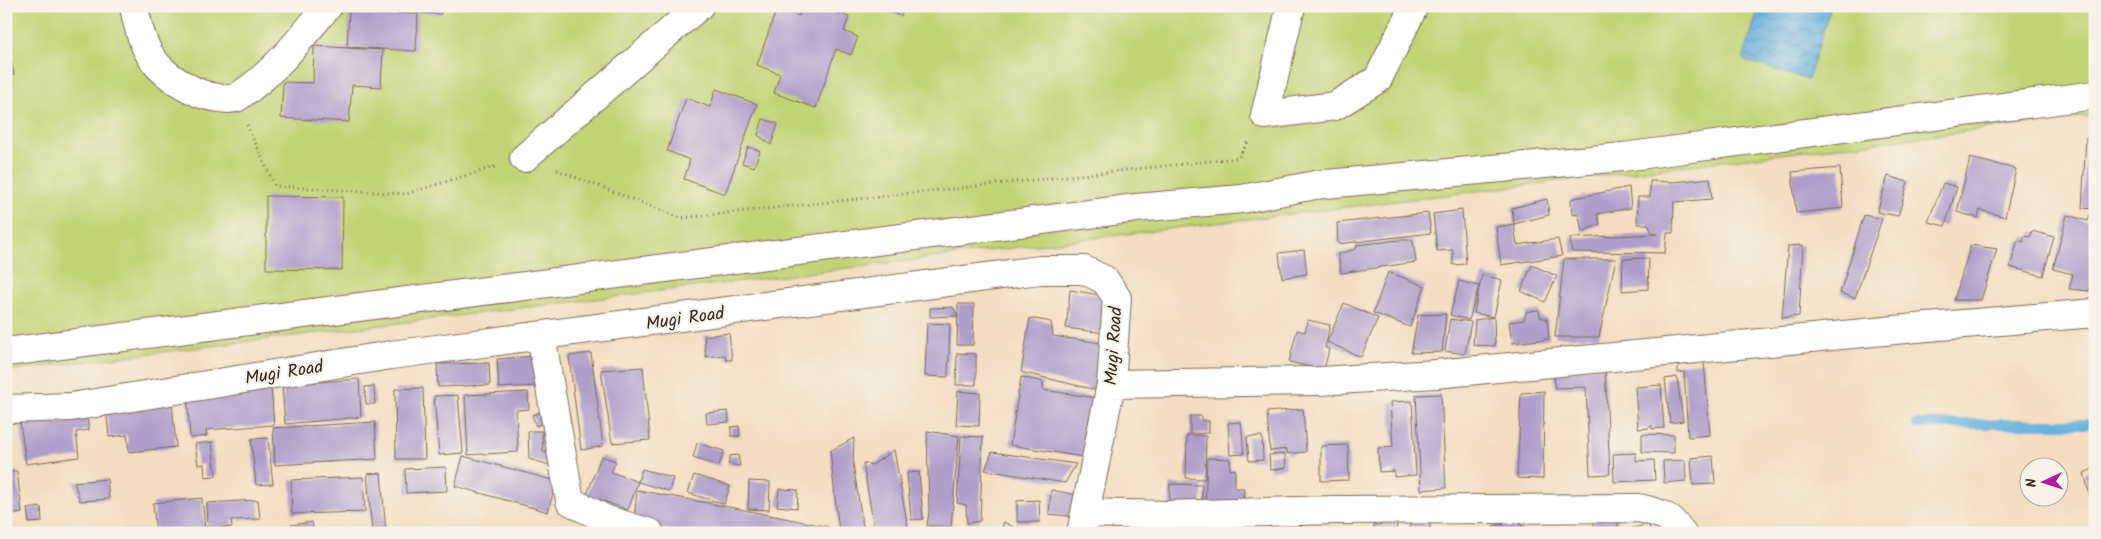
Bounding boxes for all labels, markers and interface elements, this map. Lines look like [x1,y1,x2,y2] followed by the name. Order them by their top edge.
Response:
[644,299,727,339] street label: Mugi Road
[1097,305,1132,387] street label: Mugi Road
[243,353,327,394] street label: Mugi Road
[2018,456,2068,506] north arrow
[2021,478,2043,488] text: N

